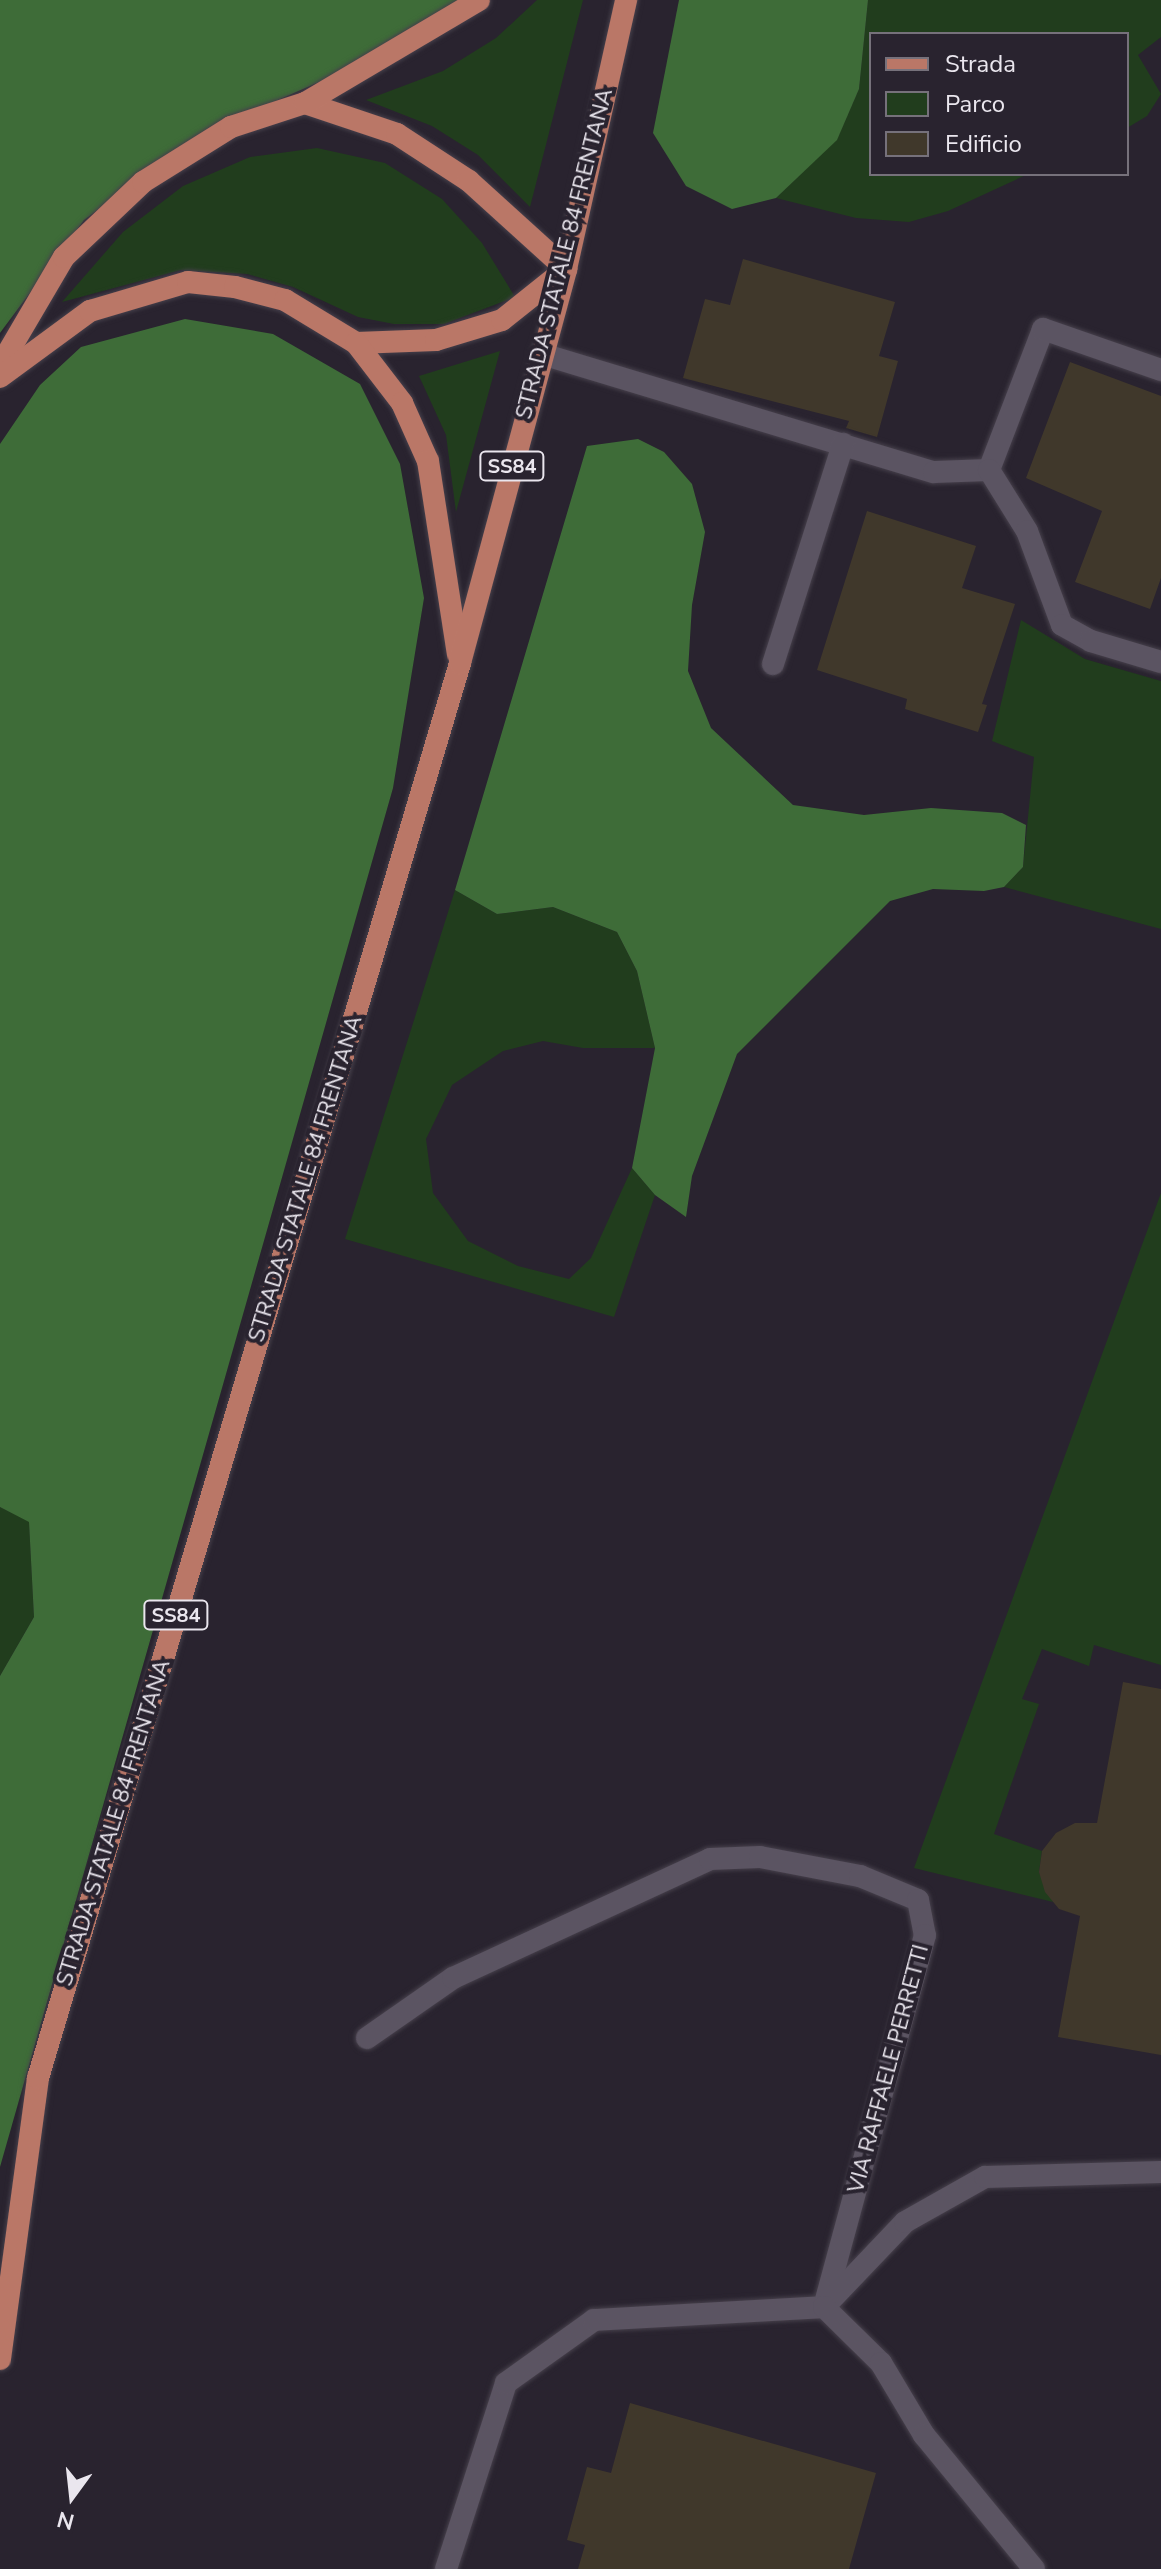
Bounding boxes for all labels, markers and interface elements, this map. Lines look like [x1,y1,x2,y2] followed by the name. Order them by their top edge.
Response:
[869,32,1129,176] legend
[945,48,1016,80] text: Strada
[511,86,619,422] street label: STRADA STATALE 84 FRENTANA
[945,88,1005,120] text: Parco
[945,128,1022,160] text: Edificio
[478,450,546,482] road number: SS84
[244,1013,368,1345] street label: STRADA STATALE 84 FRENTANA
[142,1599,210,1631] road number: SS84
[52,1657,176,1989] street label: STRADA STATALE 84 FRENTANA
[843,1942,935,2196] street label: VIA RAFFAELE PERRETTI
[32,2457,112,2537] north arrow
[54,2504,78,2537] text: N

